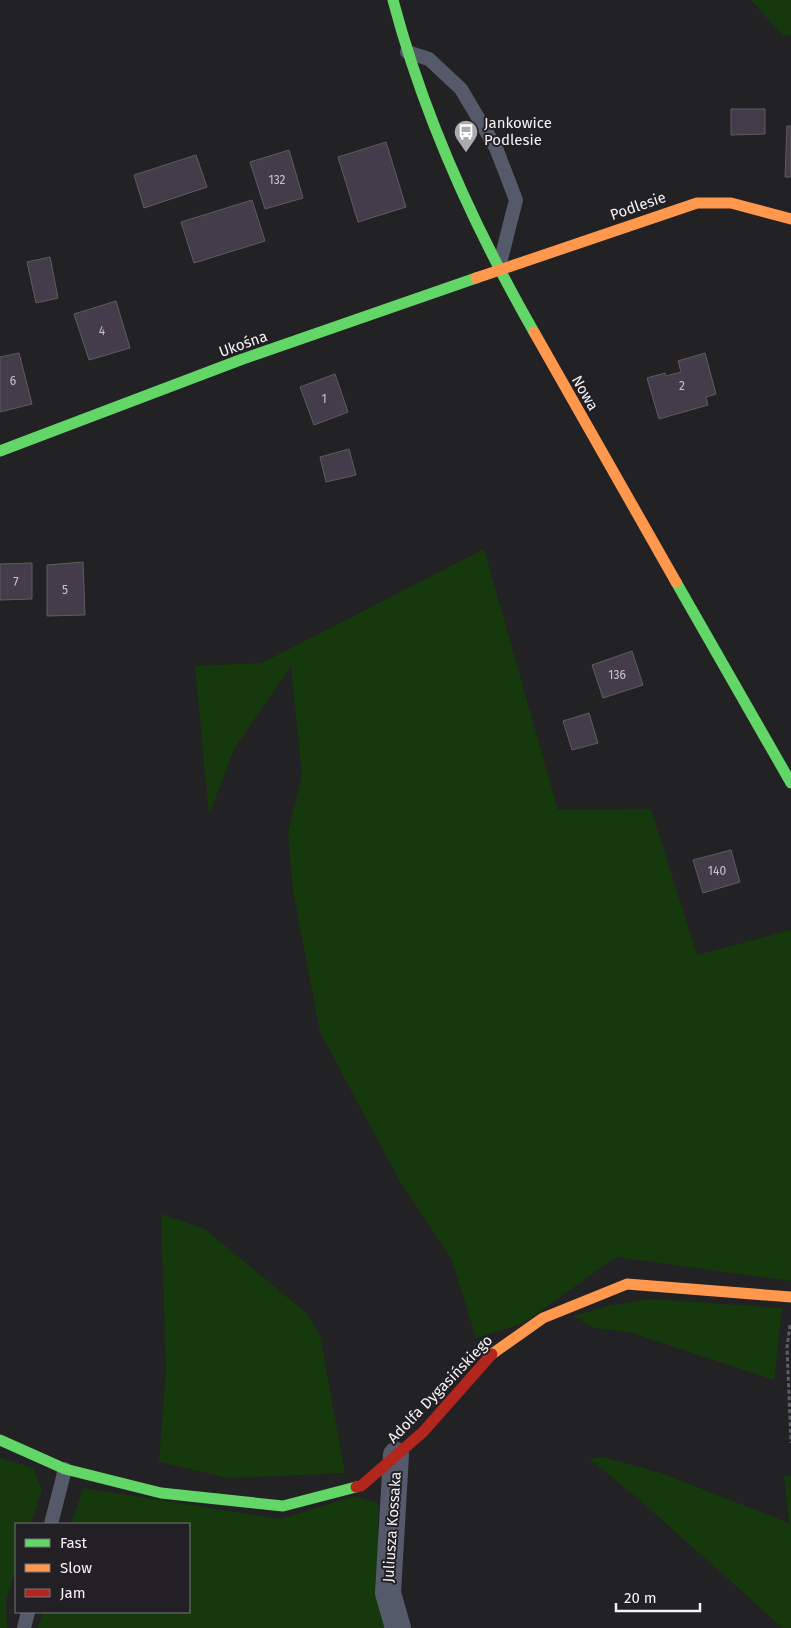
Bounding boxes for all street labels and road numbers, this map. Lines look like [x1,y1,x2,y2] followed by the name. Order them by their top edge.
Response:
[608,188,668,224] street label: Podlesie
[216,327,270,361] street label: Ukośna
[568,372,602,414] street label: Nowa
[384,1331,496,1447] street label: Adolfa Dygasińskiego
[379,1471,405,1583] street label: Juliusza Kossaka

